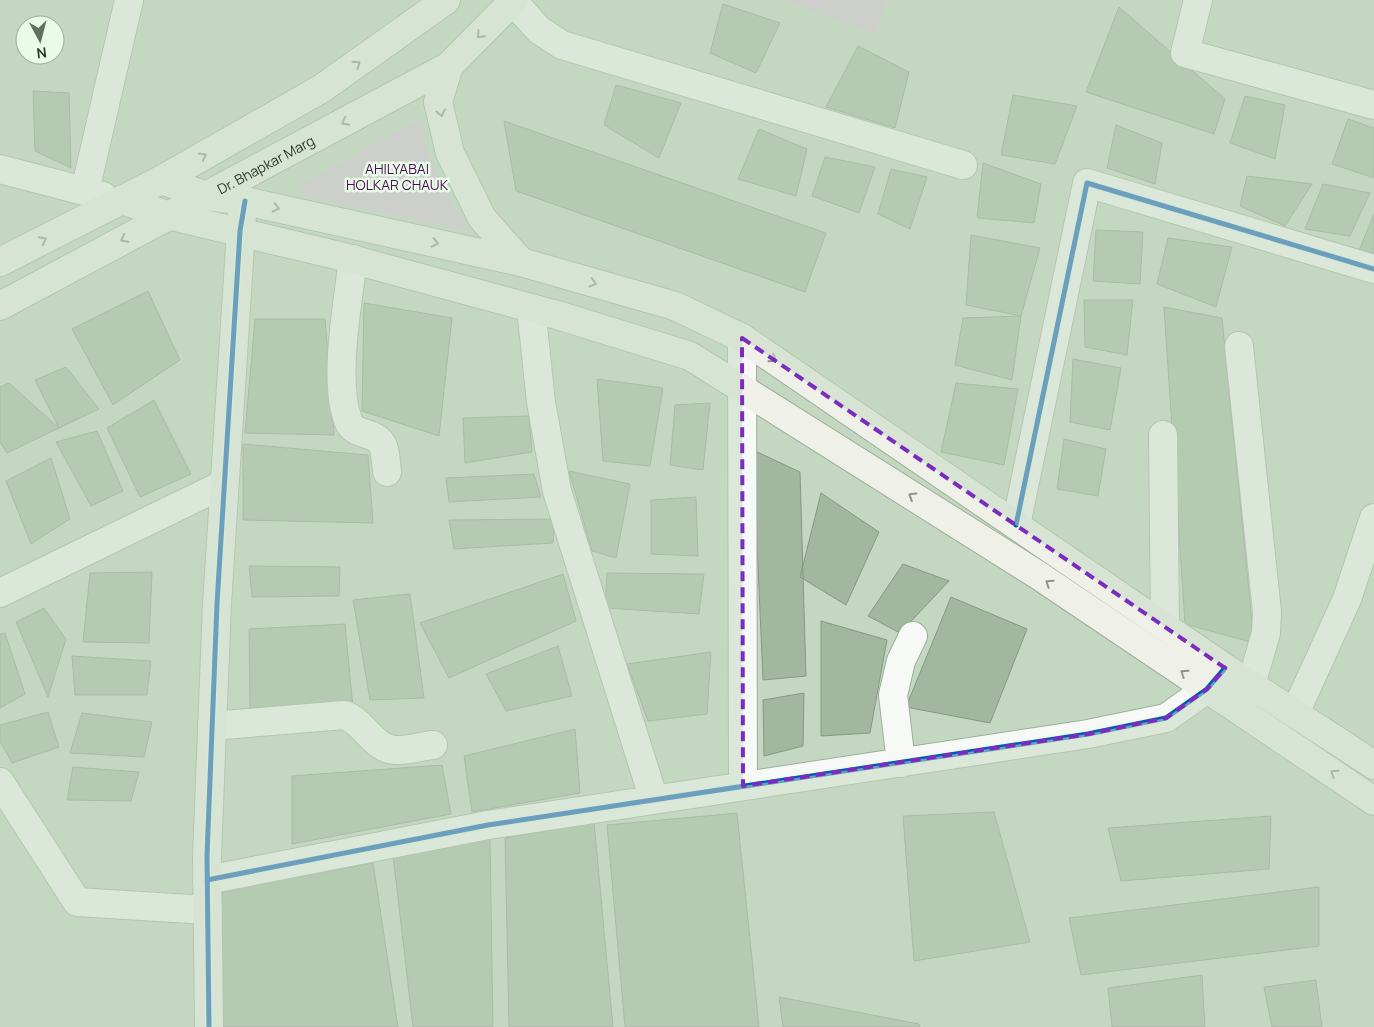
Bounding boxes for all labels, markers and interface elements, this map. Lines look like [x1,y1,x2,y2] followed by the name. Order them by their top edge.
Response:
[15,15,65,65] north arrow
[477,29,486,38] one-way arrow
[35,43,48,63] text: N
[351,61,361,70] one-way arrow
[435,109,446,118] one-way arrow
[341,116,350,126] one-way arrow
[213,130,318,198] street label: Dr. Bhapkar Marg
[197,153,206,163] one-way arrow
[346,159,449,194] park label: AHILYABAI HOLKAR CHAUK
[272,202,281,213] one-way arrow
[120,233,129,243] one-way arrow
[38,236,47,246] one-way arrow
[431,237,440,248] one-way arrow
[588,277,596,287] one-way arrow
[767,353,777,362] one-way arrow
[908,492,917,502] one-way arrow
[1045,580,1055,589] one-way arrow
[1180,670,1190,679] one-way arrow
[1330,770,1339,780] one-way arrow

